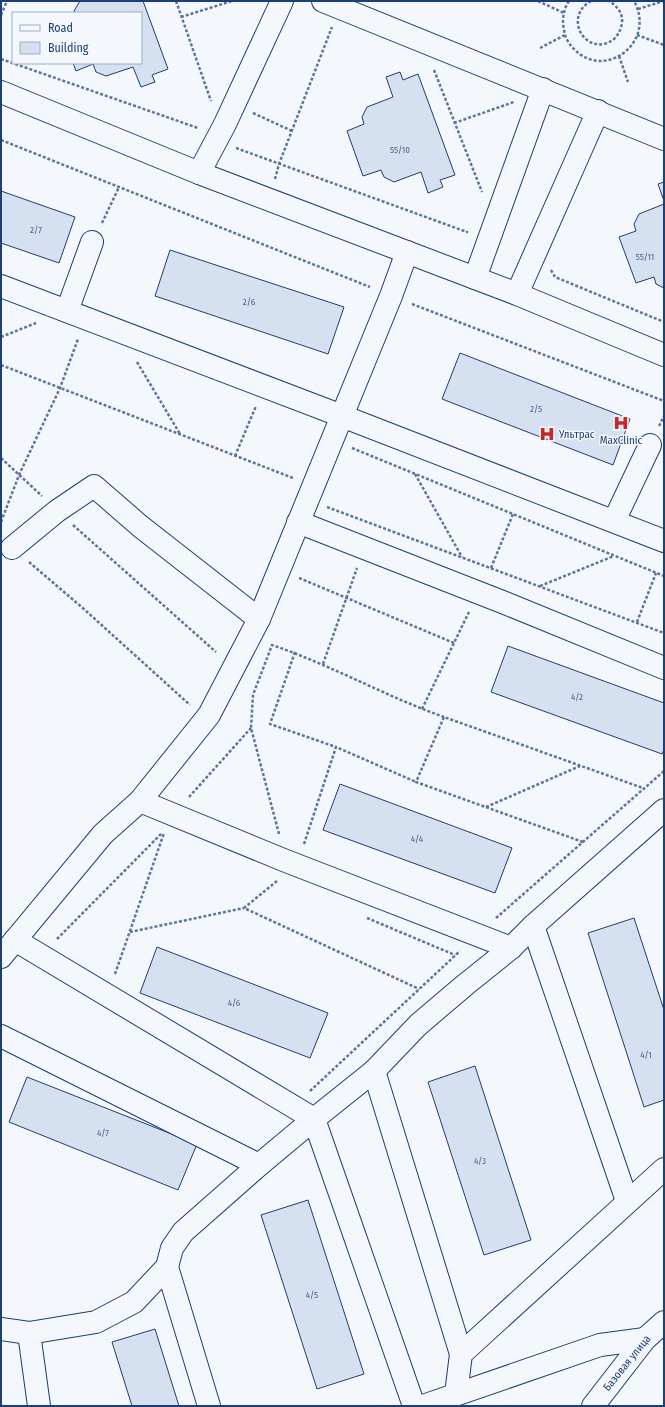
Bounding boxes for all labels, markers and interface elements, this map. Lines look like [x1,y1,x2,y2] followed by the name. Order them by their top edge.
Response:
[12,12,142,64] legend
[48,21,73,35] text: Road
[48,41,89,55] text: Building
[390,145,410,155] house number: 55/10
[30,225,42,235] house number: 2/7
[636,252,654,262] house number: 55/11
[243,297,256,307] house number: 2/6
[530,404,542,414] house number: 2/5
[612,414,630,432] hospital icon: MaxClinic
[538,425,556,443] hospital icon: Ультрас
[558,428,595,441] place label: Ультрас
[600,434,643,447] place label: MaxClinic
[571,692,583,702] house number: 4/2
[411,834,424,844] house number: 4/4
[228,998,241,1008] house number: 4/6
[640,1050,652,1060] house number: 4/1
[97,1128,109,1138] house number: 4/7
[474,1156,486,1166] house number: 4/3
[306,1290,318,1300] house number: 4/5
[600,1332,654,1394] street label: Базовая улица

